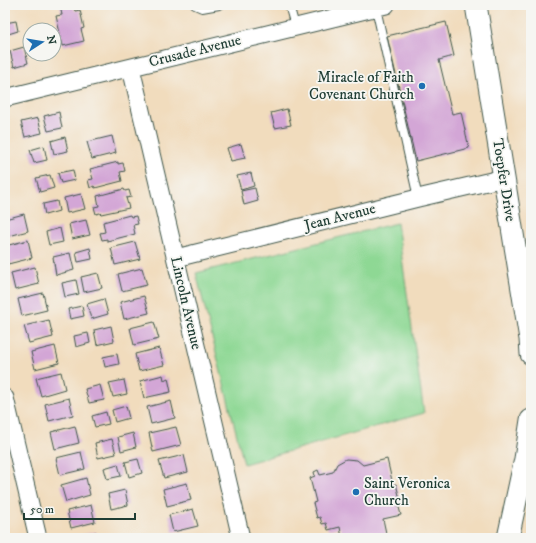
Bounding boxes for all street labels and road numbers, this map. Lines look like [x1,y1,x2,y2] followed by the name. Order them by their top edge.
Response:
[147,30,243,72] street label: Crusade Avenue
[488,137,520,223] street label: Toepfer Drive
[301,199,378,235] street label: Jean Avenue
[166,255,206,351] street label: Lincoln Avenue

